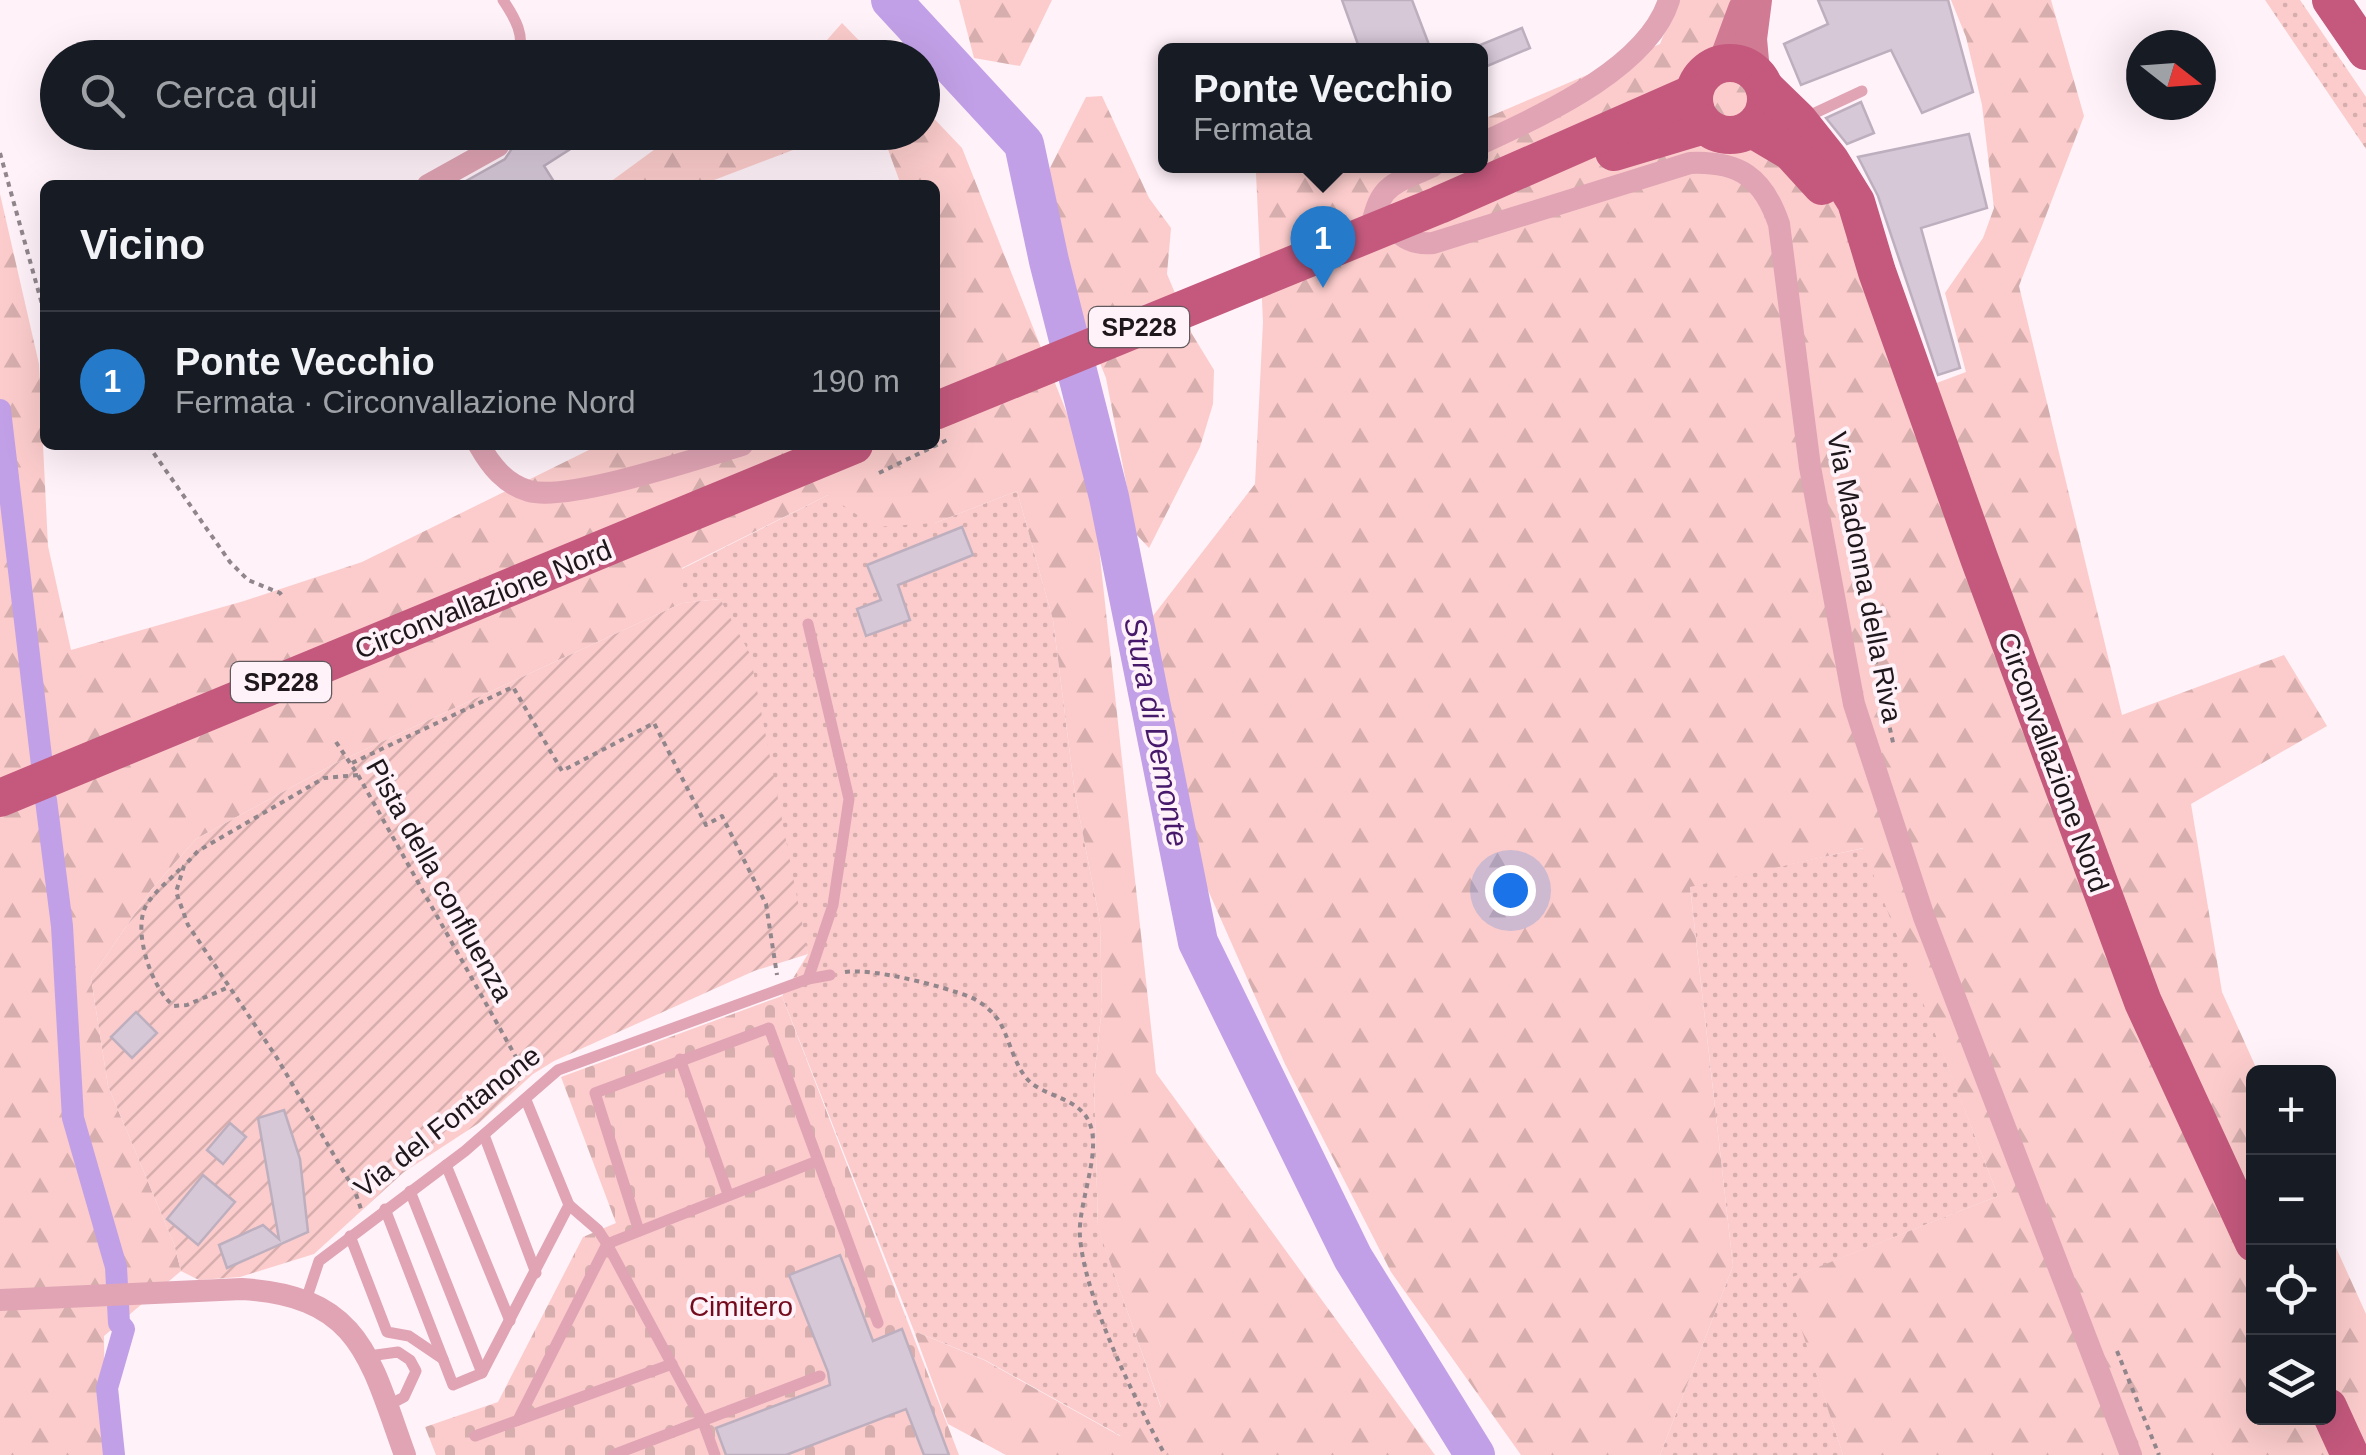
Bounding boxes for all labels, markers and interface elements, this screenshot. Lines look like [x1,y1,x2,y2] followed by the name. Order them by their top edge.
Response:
[2126,30,2216,120] north arrow
[40,40,940,150] search box
[1158,43,1488,173] popup
[75,68,130,123] icon: search
[1193,68,1453,110] text: Ponte Vecchio
[155,74,318,116] text: Cerca qui
[1193,111,1312,147] text: Fermata
[1290,206,1356,288] pin: 1
[80,221,205,268] text: Vicino
[1089,307,1189,347] road number: SP228
[175,341,435,383] text: Ponte Vecchio
[104,363,121,399] text: 1
[811,363,900,399] text: 190 m
[175,384,636,420] text: Fermata · Circonvallazione Nord
[1821,429,1908,725] street label: Via Madonna della Riva
[350,534,616,665] street label: Circonvallazione Nord
[1118,614,1195,850] water label: Stura di Demonte
[1992,628,2115,896] street label: Circonvallazione Nord
[231,662,331,702] road number: SP228
[360,754,519,1007] street label: Pista della confluenza
[1485,865,1536,916] your location
[348,1039,546,1203] street label: Via del Fontanone
[2246,1065,2336,1425] map controls
[2246,1065,2336,1155] button: +
[2246,1155,2336,1245] button: −
[2246,1245,2336,1335] button: locate
[689,1291,793,1322] park label: Cimitero
[2246,1335,2336,1425] button: layers

